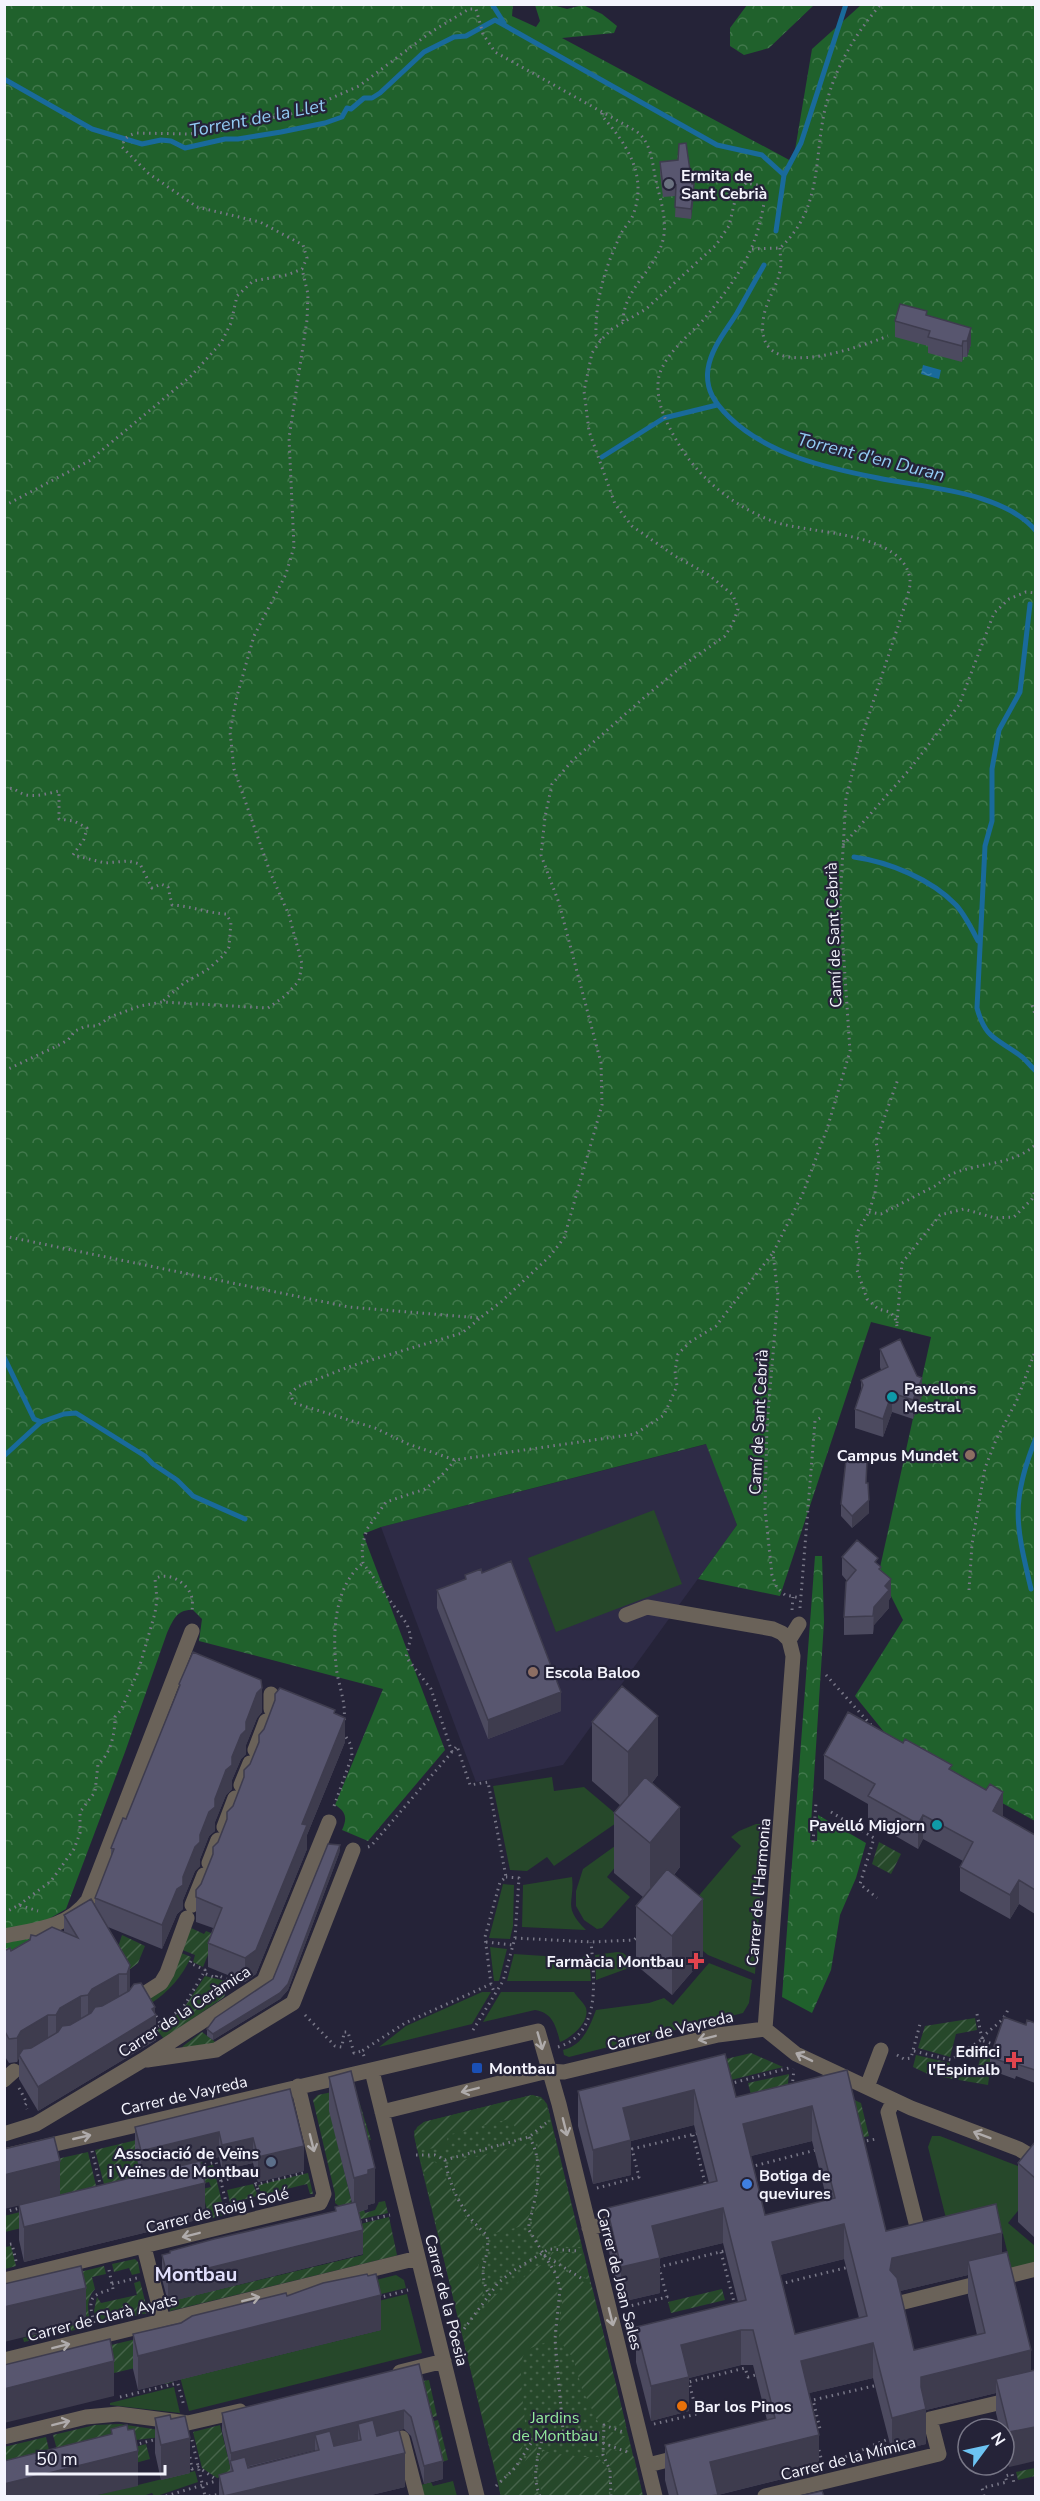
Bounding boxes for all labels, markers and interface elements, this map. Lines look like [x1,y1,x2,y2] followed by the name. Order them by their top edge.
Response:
[187,93,328,143] water label: Torrent de la Llet
[681,165,767,205] place label: Ermita de Sant Cebrià
[662,177,676,191] marker: Ermita de Sant Cebrià
[795,427,947,487] water label: Torrent d'en Duran
[820,862,848,1008] street label: Camí de Sant Cebrià
[744,1349,774,1495] street label: Camí de Sant Cebrià
[904,1378,976,1418] place label: Pavellons Mestral
[885,1390,899,1404] marker: Pavellons Mestral
[837,1445,959,1467] place label: Campus Mundet
[963,1448,977,1462] marker: Campus Mundet
[545,1662,640,1684] place label: Escola Baloo
[526,1665,540,1679] marker: Escola Baloo
[809,1815,925,1837] place label: Pavelló Migjorn
[742,1817,776,1967] street label: Carrer de l'Harmonia
[930,1818,944,1832] marker: Pavelló Migjorn
[547,1951,684,1973] place label: Farmàcia Montbau
[689,1954,703,1968] marker: Farmàcia Montbau
[114,1961,255,2063] street label: Carrer de la Ceràmica
[605,2006,736,2056] street label: Carrer de Vayreda
[534,2031,546,2050] one-way arrow
[698,2032,717,2044] one-way arrow
[928,2041,1000,2081] place label: Edifici l'Espinalb
[795,2051,813,2063] one-way arrow
[1005,2051,1023,2069] marker: Edifici l'Espinalb
[489,2058,555,2080] place label: Montbau
[470,2061,484,2075] marker: Montbau
[119,2071,250,2121] street label: Carrer de Vayreda
[461,2085,480,2097] one-way arrow
[559,2118,571,2137] one-way arrow
[974,2129,992,2140] one-way arrow
[72,2131,91,2143] one-way arrow
[306,2133,318,2152] one-way arrow
[108,2143,259,2183] place label: Associació de Veïns i Veïnes de Montbau
[264,2155,278,2169] marker: Associació de Veïns i Veïnes de Montbau
[759,2165,831,2205] place label: Botiga de queviures
[740,2177,754,2191] marker: Botiga de queviures
[143,2183,291,2239] street label: Carrer de Roig i Solé
[591,2206,647,2353] street label: Carrer de Joan Sales
[182,2230,201,2242] one-way arrow
[419,2232,473,2368] street label: Carrer de la Poesia
[155,2261,237,2288] district label: Montbau
[25,2289,180,2347] street label: Carrer de Clarà Ayats
[241,2293,260,2305] one-way arrow
[606,2307,618,2326] one-way arrow
[51,2339,70,2351] one-way arrow
[694,2396,792,2418] place label: Bar los Pinos
[675,2399,689,2413] marker: Bar los Pinos
[512,2407,598,2447] park label: Jardins de Montbau
[51,2417,70,2429] one-way arrow
[956,2417,1016,2477] north arrow
[985,2428,1010,2450] text: N
[778,2432,918,2486] street label: Carrer de la Mímica
[27,2438,165,2476] scale bar
[36,2447,78,2471] text: 50 m

